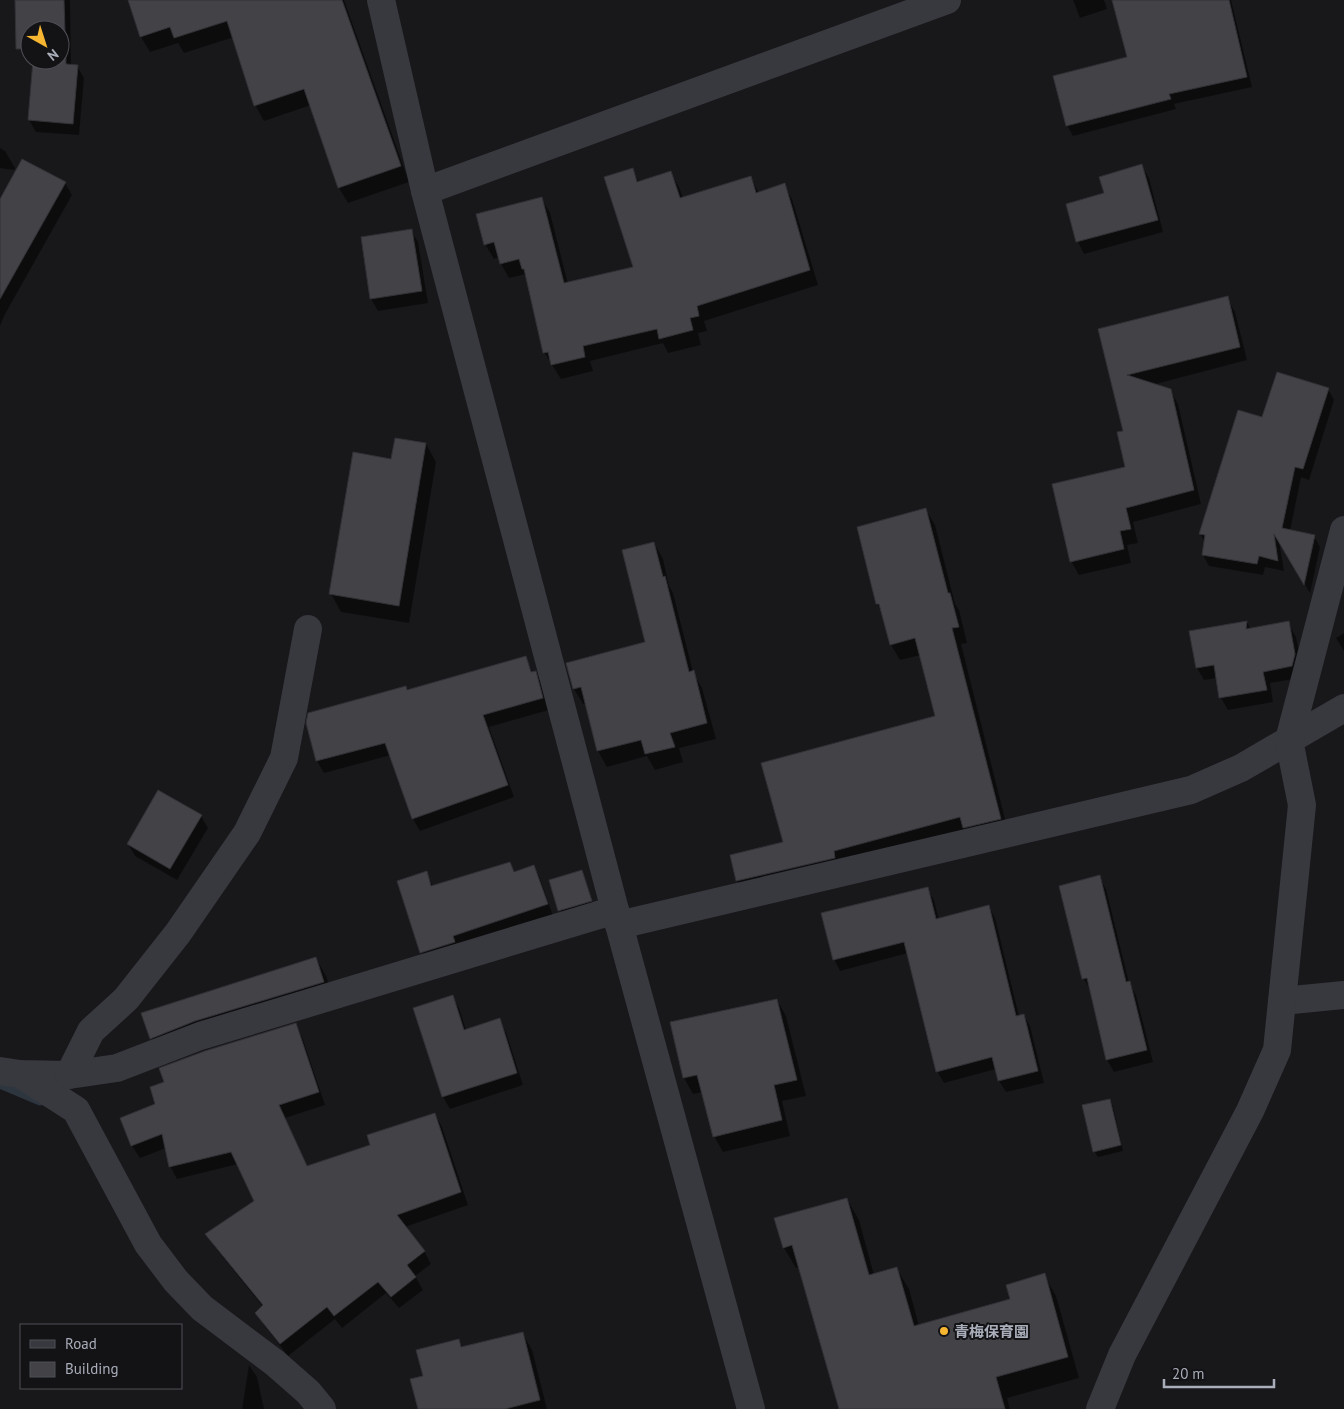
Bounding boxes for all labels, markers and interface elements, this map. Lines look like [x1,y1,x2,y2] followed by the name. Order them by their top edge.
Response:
[20,20,70,70] north arrow
[44,45,62,65] text: N
[954,1322,1029,1341] place label: 青梅保育園
[20,1324,182,1389] legend
[938,1325,950,1337] marker: 青梅保育園
[65,1334,97,1353] text: Road
[1164,1356,1274,1388] scale bar
[65,1359,119,1378] text: Building
[1172,1364,1205,1383] text: 20 m

